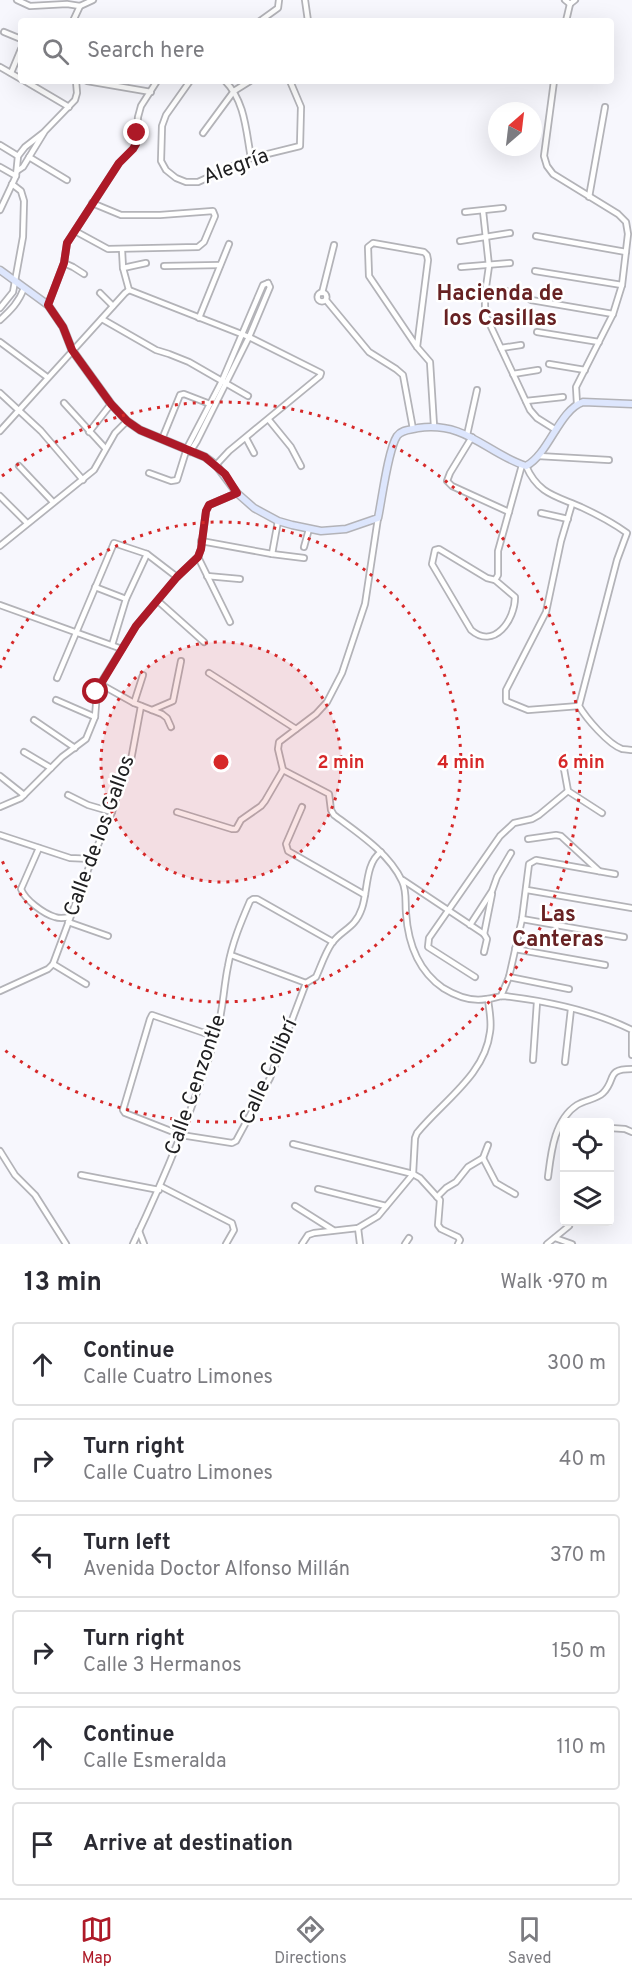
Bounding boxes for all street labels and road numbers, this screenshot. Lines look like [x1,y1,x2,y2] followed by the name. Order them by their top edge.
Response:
[199,143,273,191] street label: Alegría
[58,752,142,920] street label: Calle de los Gallos
[159,1011,233,1159] street label: Calle Cenzontle
[234,1013,305,1129] street label: Calle Colibrí

